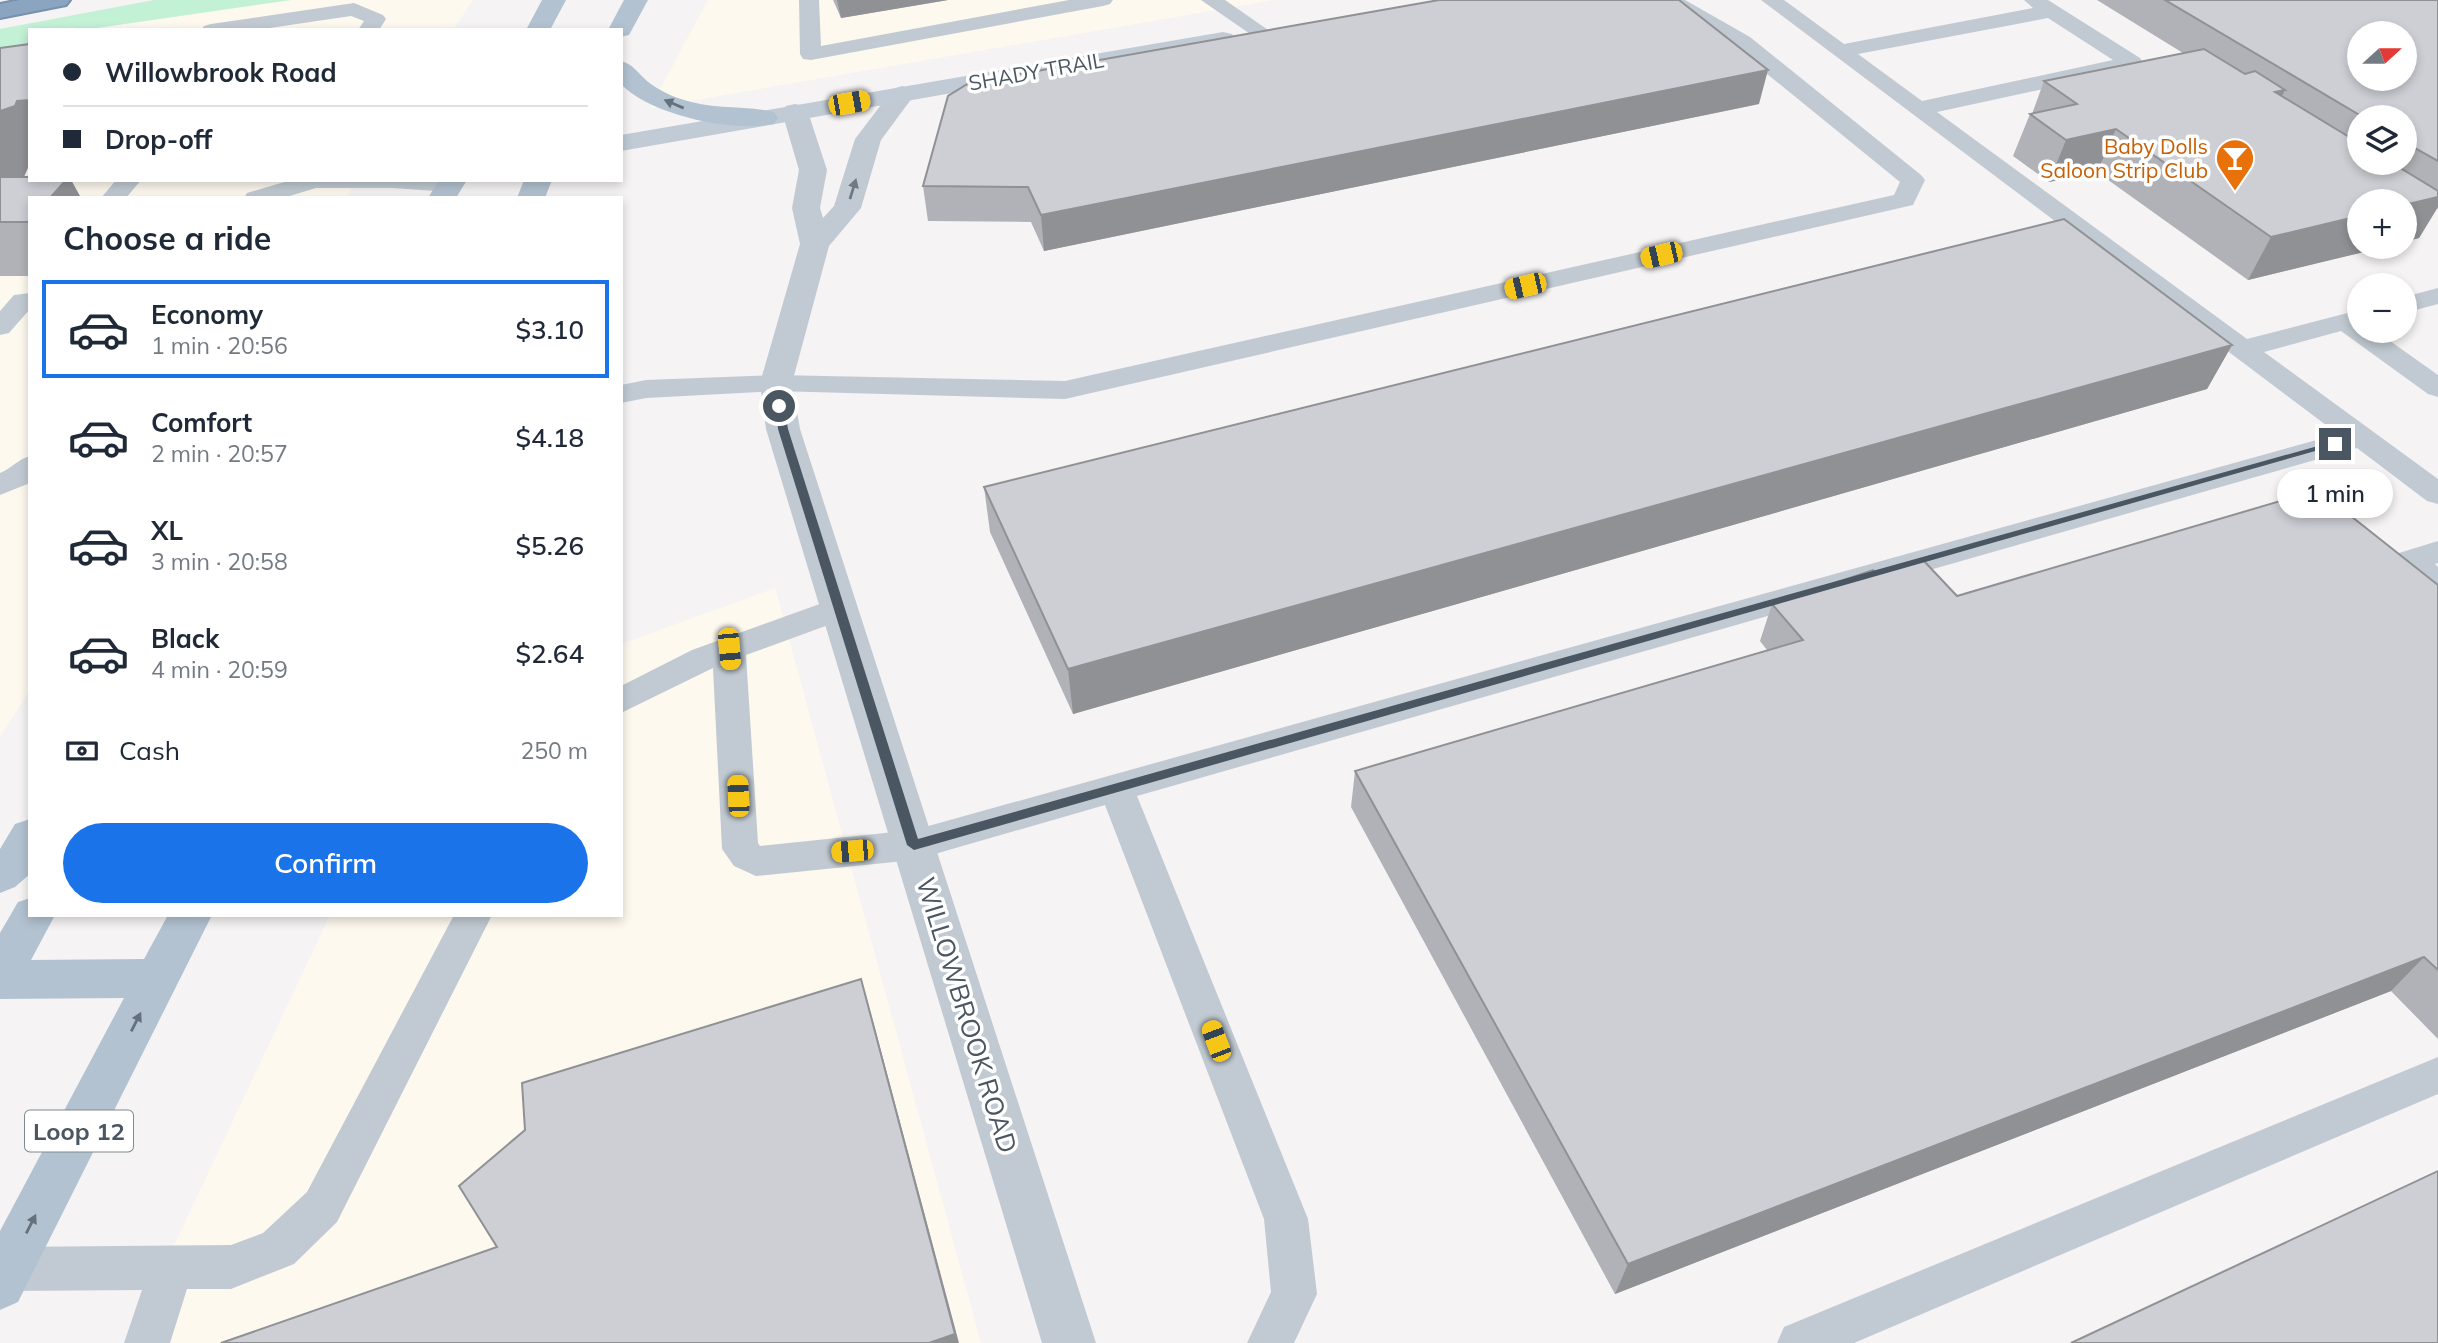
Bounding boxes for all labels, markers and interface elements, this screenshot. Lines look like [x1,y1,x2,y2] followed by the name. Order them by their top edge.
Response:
[2347,21,2417,91] north arrow
[2347,21,2417,343] map controls
[966,46,1106,96] street label: SHADY TRAIL
[105,56,337,89] text: Willowbrook Road
[827,89,872,117] car
[664,98,684,110] one-way arrow
[2347,105,2417,175] button: layers
[105,123,212,156] text: Drop-off
[2040,133,2208,183] place label: Baby Dolls Saloon Strip Club
[2214,137,2256,192] bar icon: Baby Dolls Saloon Strip Club
[848,178,858,199] one-way arrow
[2347,189,2417,259] button: +
[63,218,271,258] text: Choose a ride
[1639,240,1684,270] car
[1503,271,1548,301] car
[2347,273,2417,343] button: −
[67,298,130,361] icon: car
[151,298,263,331] text: Economy
[515,313,584,346] text: $3.10
[151,331,288,360] text: 1 min · 20:56
[763,390,795,422] route start
[67,406,130,469] icon: car
[151,406,252,439] text: Comfort
[515,421,584,454] text: $4.18
[2319,428,2351,460] route end
[151,439,288,468] text: 2 min · 20:57
[2277,468,2393,518] callout: 1 min
[2305,479,2365,508] text: 1 min
[67,514,130,577] icon: car
[151,514,183,547] text: XL
[515,529,584,562] text: $5.26
[151,547,288,576] text: 3 min · 20:58
[67,622,130,685] icon: car
[151,622,219,655] text: Black
[717,627,742,671] car
[515,637,584,670] text: $2.64
[151,655,288,684] text: 4 min · 20:59
[63,732,101,770] icon: cash
[119,734,180,767] text: Cash
[520,736,588,765] text: 250 m
[727,774,750,818] car
[63,823,588,903] button: Confirm
[831,839,874,863] car
[909,873,1025,1157] street label: WILLOWBROOK ROAD
[131,1012,142,1032] one-way arrow
[1199,1018,1234,1064] car
[25,1111,133,1152] road number: Loop 12
[25,1213,37,1233] one-way arrow

